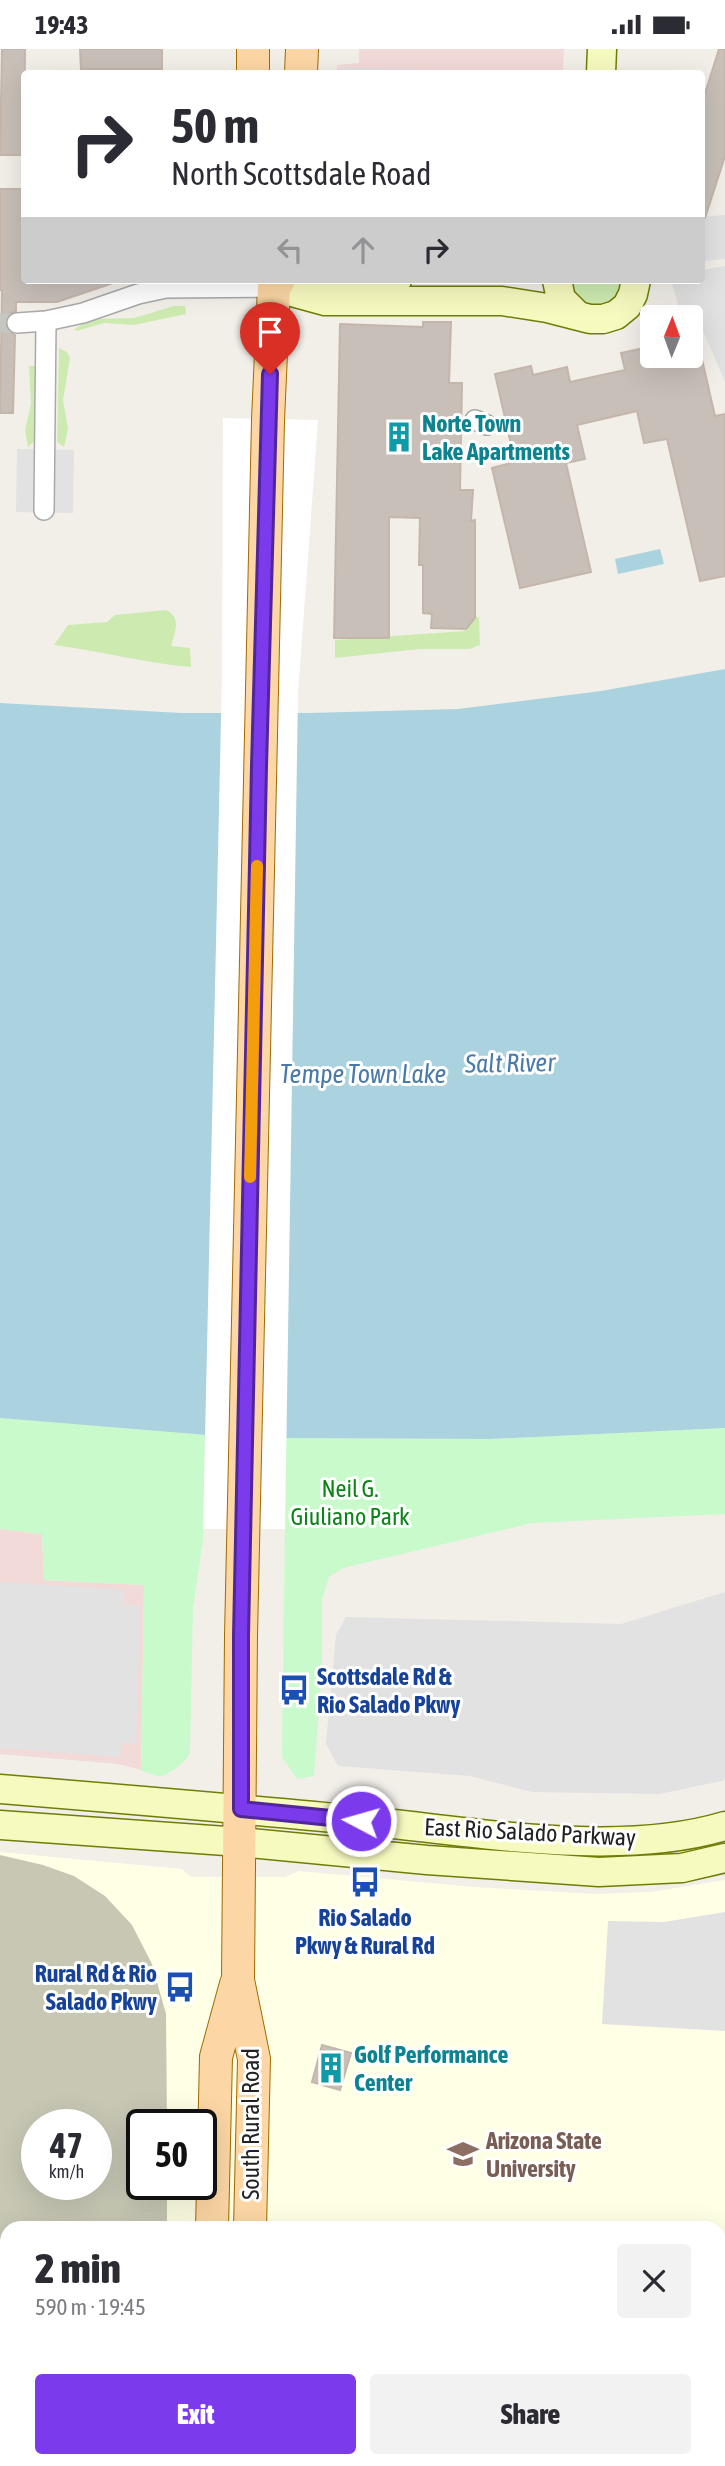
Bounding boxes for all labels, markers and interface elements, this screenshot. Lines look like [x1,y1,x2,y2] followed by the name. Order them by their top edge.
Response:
[35,10,89,40] text: 19:43
[171,97,259,153] text: 50 m
[56,98,147,189] icon: right
[171,155,431,192] text: North Scottsdale Road
[271,231,309,269] icon: left
[344,231,382,269] icon: ahead
[417,231,455,269] icon: right
[240,302,300,374] pin
[640,305,704,367] north arrow
[640,305,703,368] map controls
[251,313,289,351] icon: arrive
[422,410,570,465] place label: Norte Town Lake Apartments
[382,420,416,454] building icon: Norte Town Lake Apartments
[464,1047,557,1079] water label: Salt River
[280,1059,446,1089] water label: Tempe Town Lake
[290,1475,410,1530] park label: Neil G. Giuliano Park
[317,1663,460,1718] place label: Scottsdale Rd & Rio Salado Pkwy
[277,1673,311,1707] bus stop icon: Scottsdale Rd & Rio Salado Pkwy
[324,1784,398,1858] position arrow
[423,1813,637,1851] street label: East Rio Salado Parkway
[348,1865,382,1899] bus stop icon: Rio Salado Pkwy & Rural Rd
[295,1904,435,1959] place label: Rio Salado Pkwy & Rural Rd
[35,1960,157,2015] place label: Rural Rd & Rio Salado Pkwy
[163,1970,197,2004] bus stop icon: Rural Rd & Rio Salado Pkwy
[354,2041,508,2096] place label: Golf Performance Center
[237,2048,264,2200] street label: South Rural Road
[314,2051,348,2085] building icon: Golf Performance Center
[126,2109,217,2200] speed limit sign: 50
[50,2125,83,2165] text: 47
[485,2127,602,2182] place label: Arizona State University
[446,2137,480,2171] school or university icon: Arizona State University
[49,2161,84,2182] text: km/h
[35,2244,121,2292] text: 2 min
[617,2244,691,2318] button: close
[35,2294,146,2320] text: 590 m · 19:45
[35,2374,356,2454] button: Exit
[370,2374,691,2454] button: Share

